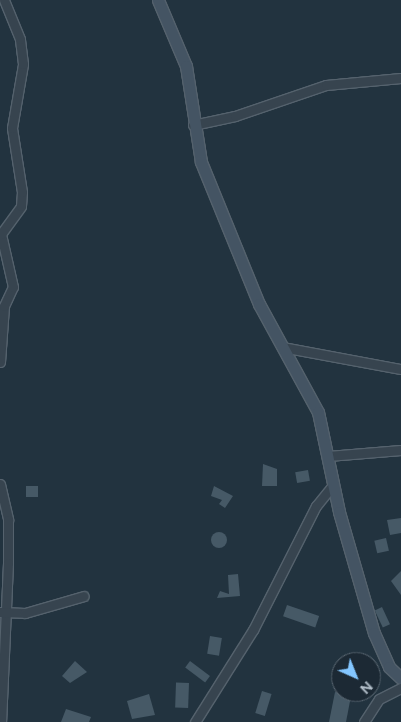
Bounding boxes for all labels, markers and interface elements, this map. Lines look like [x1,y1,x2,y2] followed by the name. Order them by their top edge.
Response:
[331,652,381,702] north arrow
[356,678,376,697] text: N

